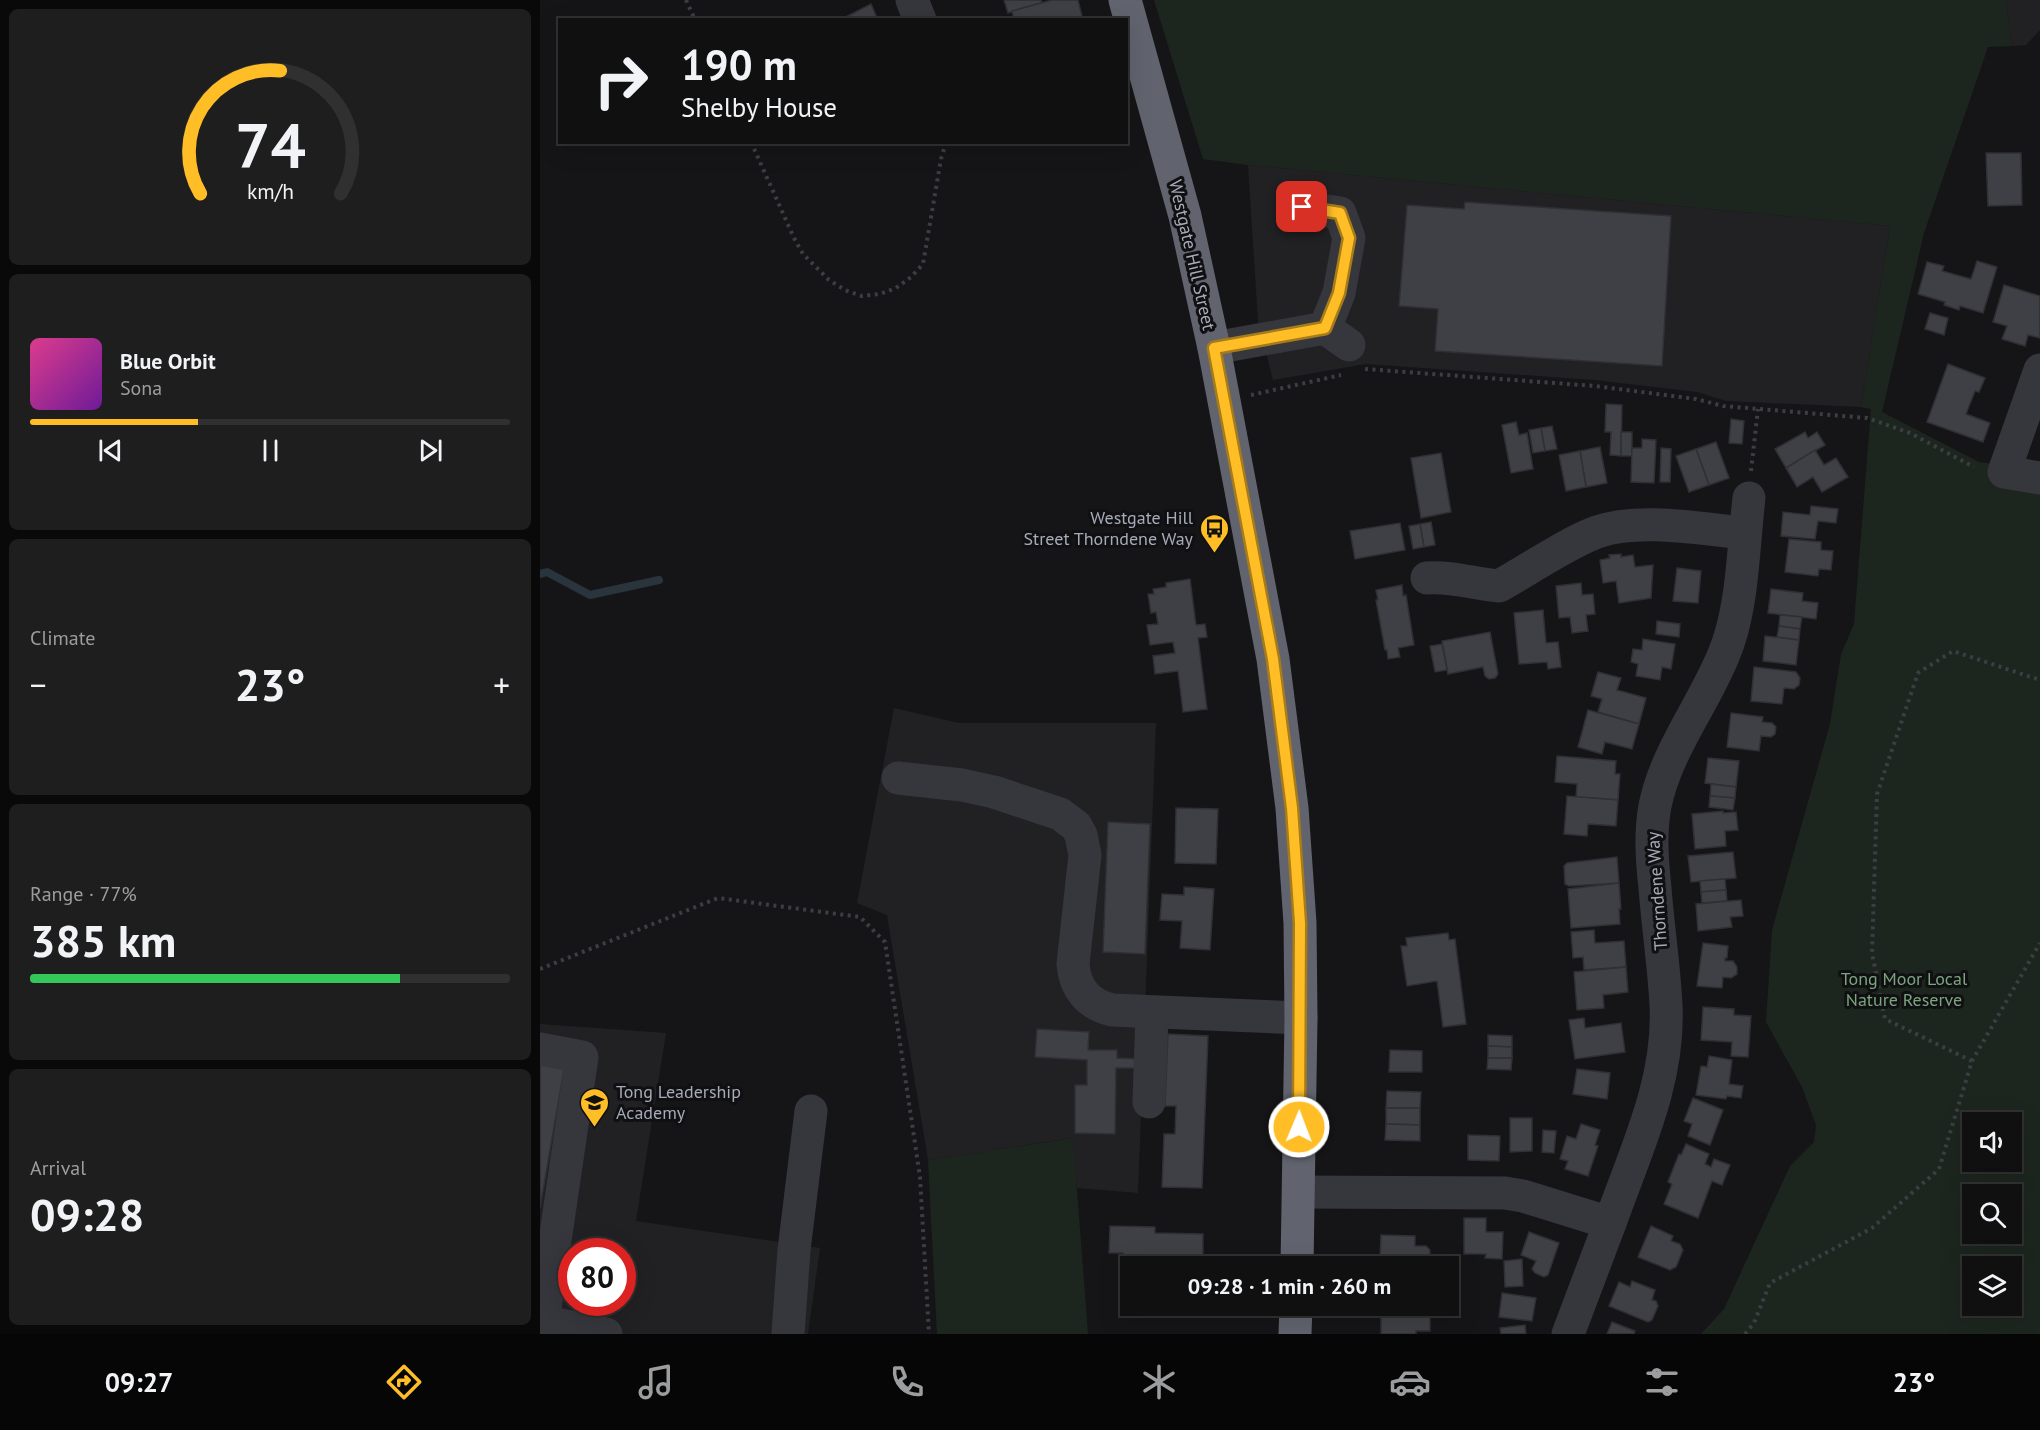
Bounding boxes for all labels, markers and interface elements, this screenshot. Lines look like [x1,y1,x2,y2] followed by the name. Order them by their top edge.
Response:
[681,37,797,92] text: 190 m
[582,42,660,120] icon: right
[681,90,837,124] text: Shelby House
[235,104,305,185] text: 74
[246,177,293,205] text: km/h
[1164,178,1221,332] street label: Westgate Hill Street
[1276,181,1327,232] pin
[1285,190,1318,223] icon: arrive
[120,347,216,375] text: Blue Orbit
[120,375,162,401] text: Sona
[94,434,127,467] icon: previous
[254,434,287,467] icon: pause
[414,434,447,467] icon: next
[1024,506,1194,550] place label: Westgate Hill Street Thorndene Way
[1198,512,1230,554] bus stop icon: Westgate Hill Street Thorndene Way
[30,625,96,651] text: Climate
[235,655,305,713] text: 23°
[30,663,47,706] text: −
[493,663,510,706] text: +
[1641,830,1672,951] street label: Thorndene Way
[30,881,137,907] text: Range · 77%
[30,911,176,969] text: 385 km
[1841,967,1968,1011] park label: Tong Moor Local Nature Reserve
[616,1080,741,1124] place label: Tong Leadership Academy
[579,1086,611,1128] school or university icon: Tong Leadership Academy
[1267,1095,1331,1159] position arrow
[1962,1112,2022,1316] map controls
[1962,1112,2022,1172] button: sound
[30,1155,86,1181] text: Arrival
[1962,1184,2022,1244] button: search
[30,1185,144,1243] text: 09:28
[558,1238,636,1316] speed limit sign: 80
[1962,1256,2022,1316] button: layers
[1188,1272,1391,1300] text: 09:28 · 1 min · 260 m
[383,1361,425,1403] icon: directions
[635,1361,677,1403] icon: music
[886,1361,928,1403] icon: phone
[1138,1361,1180,1403] icon: climate
[1389,1361,1431,1403] icon: car
[1641,1361,1683,1403] icon: filters
[105,1365,173,1399] text: 09:27
[1893,1365,1935,1399] text: 23°

